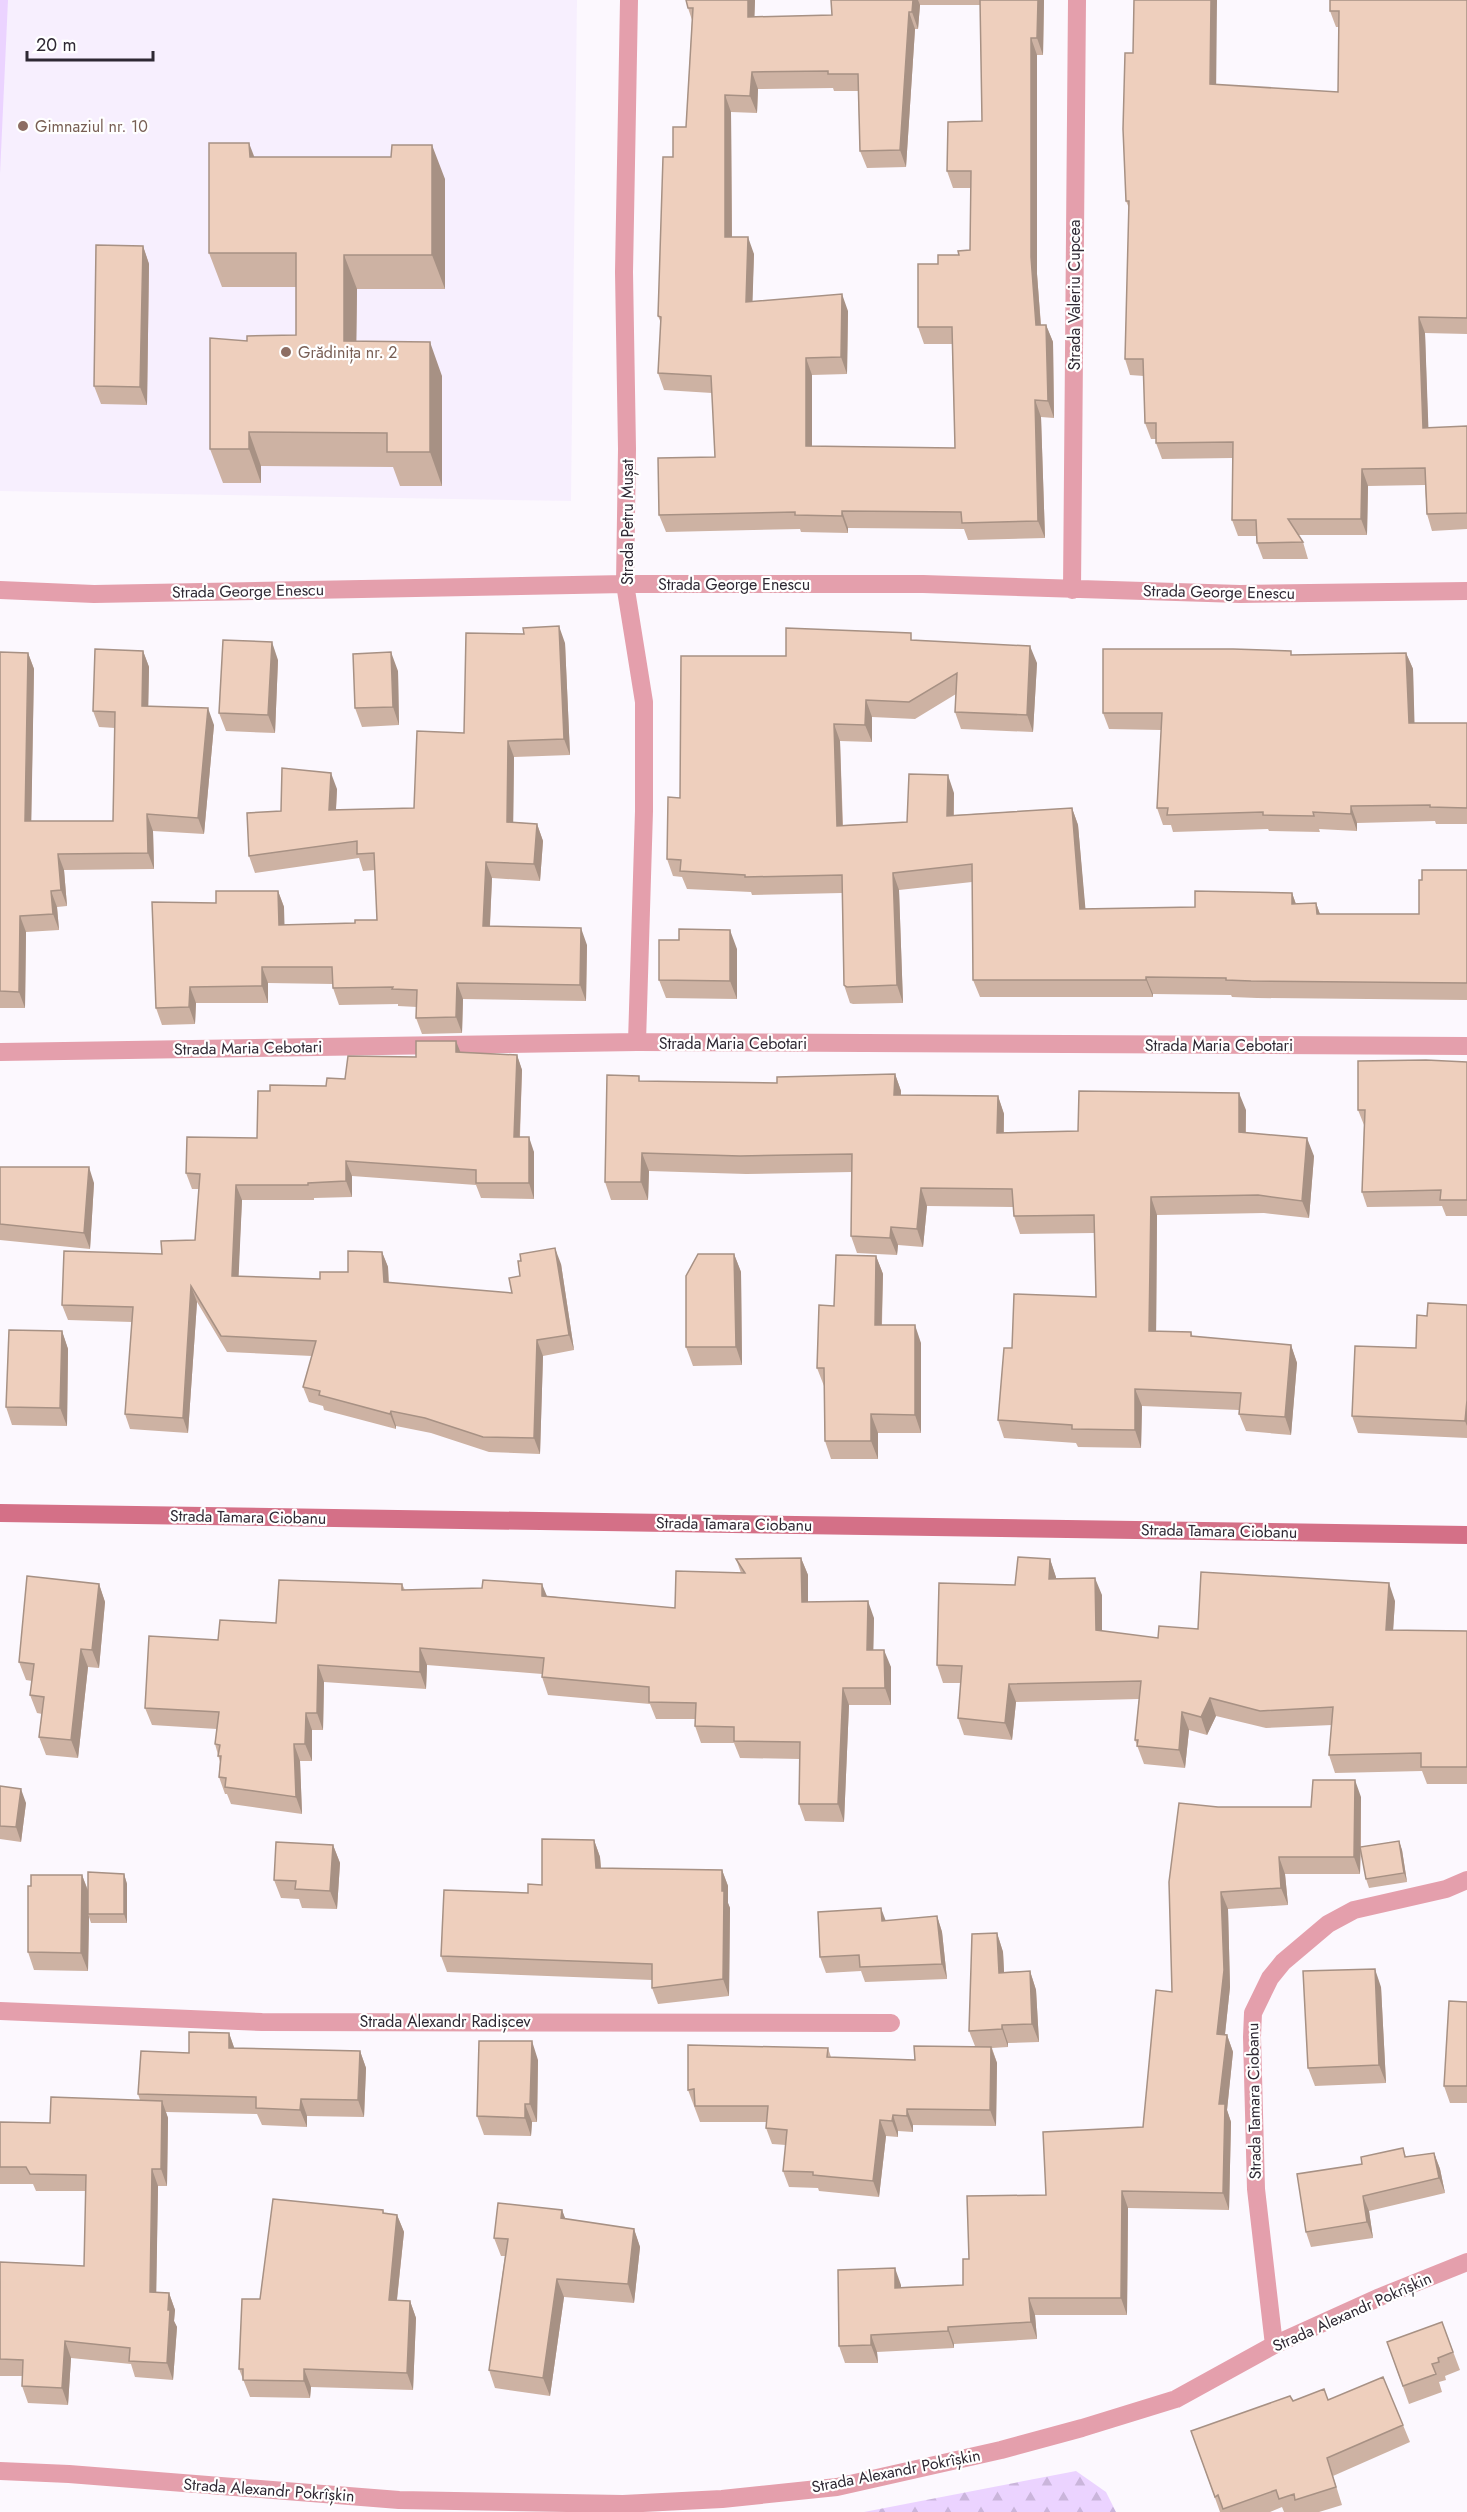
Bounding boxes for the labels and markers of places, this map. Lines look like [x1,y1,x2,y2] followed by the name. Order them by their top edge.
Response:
[35,115,148,138] place label: Gimnaziul nr. 10
[16,119,30,133] marker: Gimnaziul nr. 10
[298,341,397,364] place label: Grădinița nr. 2
[279,345,293,359] marker: Grădinița nr. 2

